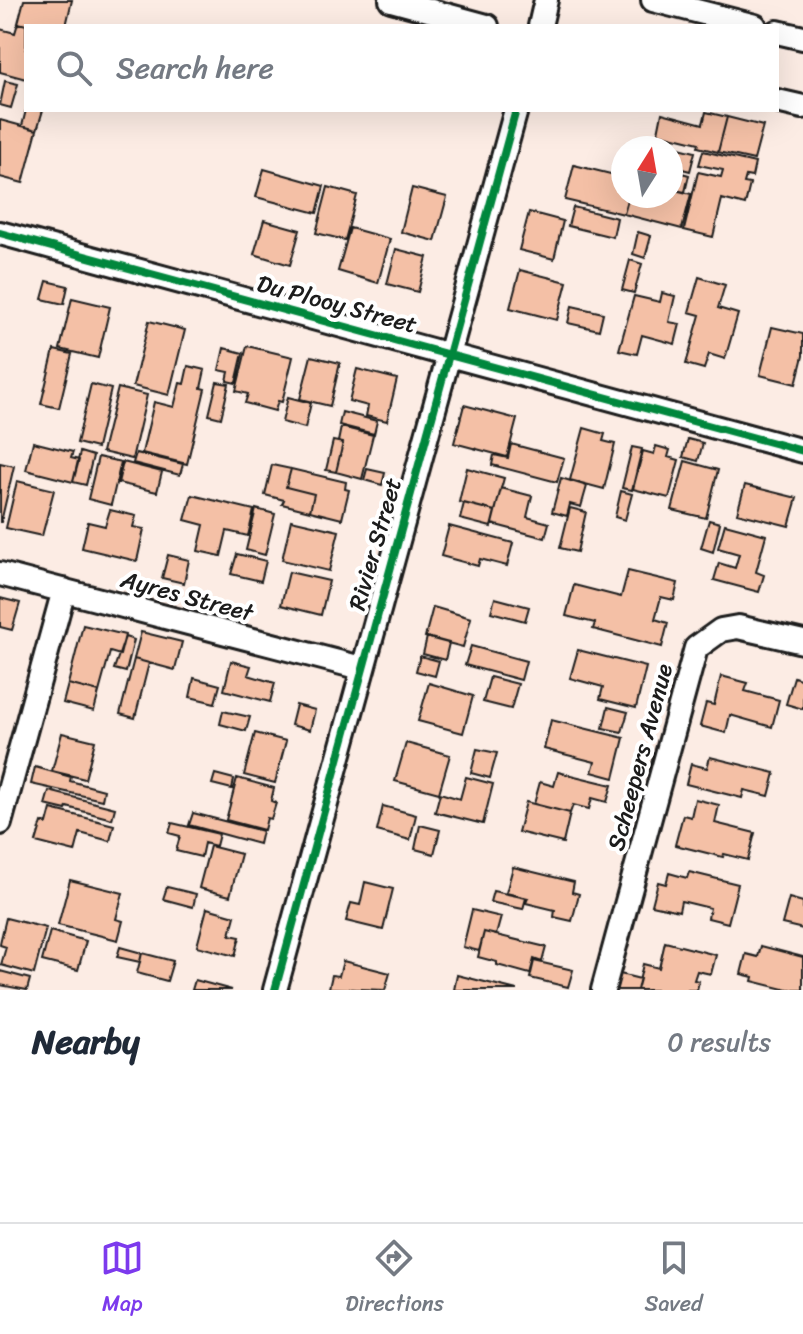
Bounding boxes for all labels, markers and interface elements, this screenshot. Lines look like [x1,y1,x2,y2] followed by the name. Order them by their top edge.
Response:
[24,24,779,112] search box
[116,41,274,95] text: Search here
[52,46,96,90] icon: search
[611,136,683,208] north arrow
[252,262,422,346] street label: Du Plooy Street
[336,473,414,615] street label: Rivier Street
[115,558,259,634] street label: Ayres Street
[595,658,685,855] street label: Scheepers Avenue
[32,1012,140,1072] text: Nearby
[667,1019,771,1065] text: 0 results
[100,1236,144,1323] tab: Map
[345,1236,444,1323] tab: Directions
[645,1236,703,1323] tab: Saved

